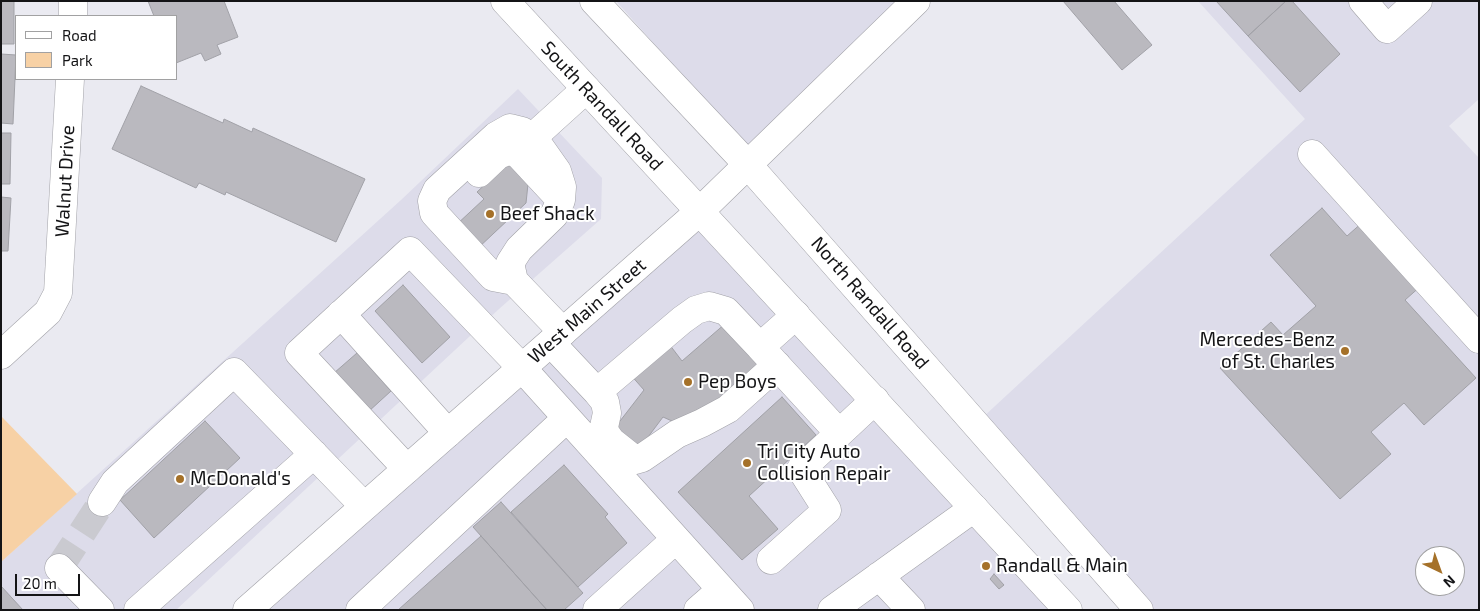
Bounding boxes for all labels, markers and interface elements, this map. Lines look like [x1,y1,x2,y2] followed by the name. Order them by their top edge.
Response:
[15,15,178,80] legend
[62,26,97,44] text: Road
[536,37,668,175] street label: South Randall Road
[62,51,93,69] text: Park
[51,124,79,238] street label: Walnut Drive
[500,203,595,225] place label: Beef Shack
[484,208,496,220] marker: Beef Shack
[806,232,934,374] street label: North Randall Road
[523,254,651,368] street label: West Main Street
[1199,329,1335,373] place label: Mercedes-Benz of St. Charles
[1339,345,1351,357] marker: Mercedes-Benz of St. Charles
[698,371,777,393] place label: Pep Boys
[682,376,694,388] marker: Pep Boys
[757,441,891,485] place label: Tri City Auto Collision Repair
[741,457,753,469] marker: Tri City Auto Collision Repair
[190,468,291,490] place label: McDonald's
[174,473,186,485] marker: McDonald's
[1415,546,1465,596] north arrow
[996,555,1128,577] place label: Randall & Main
[980,560,992,572] marker: Randall & Main
[18,564,82,596] scale bar
[1440,572,1459,591] text: N
[23,574,57,592] text: 20 m

